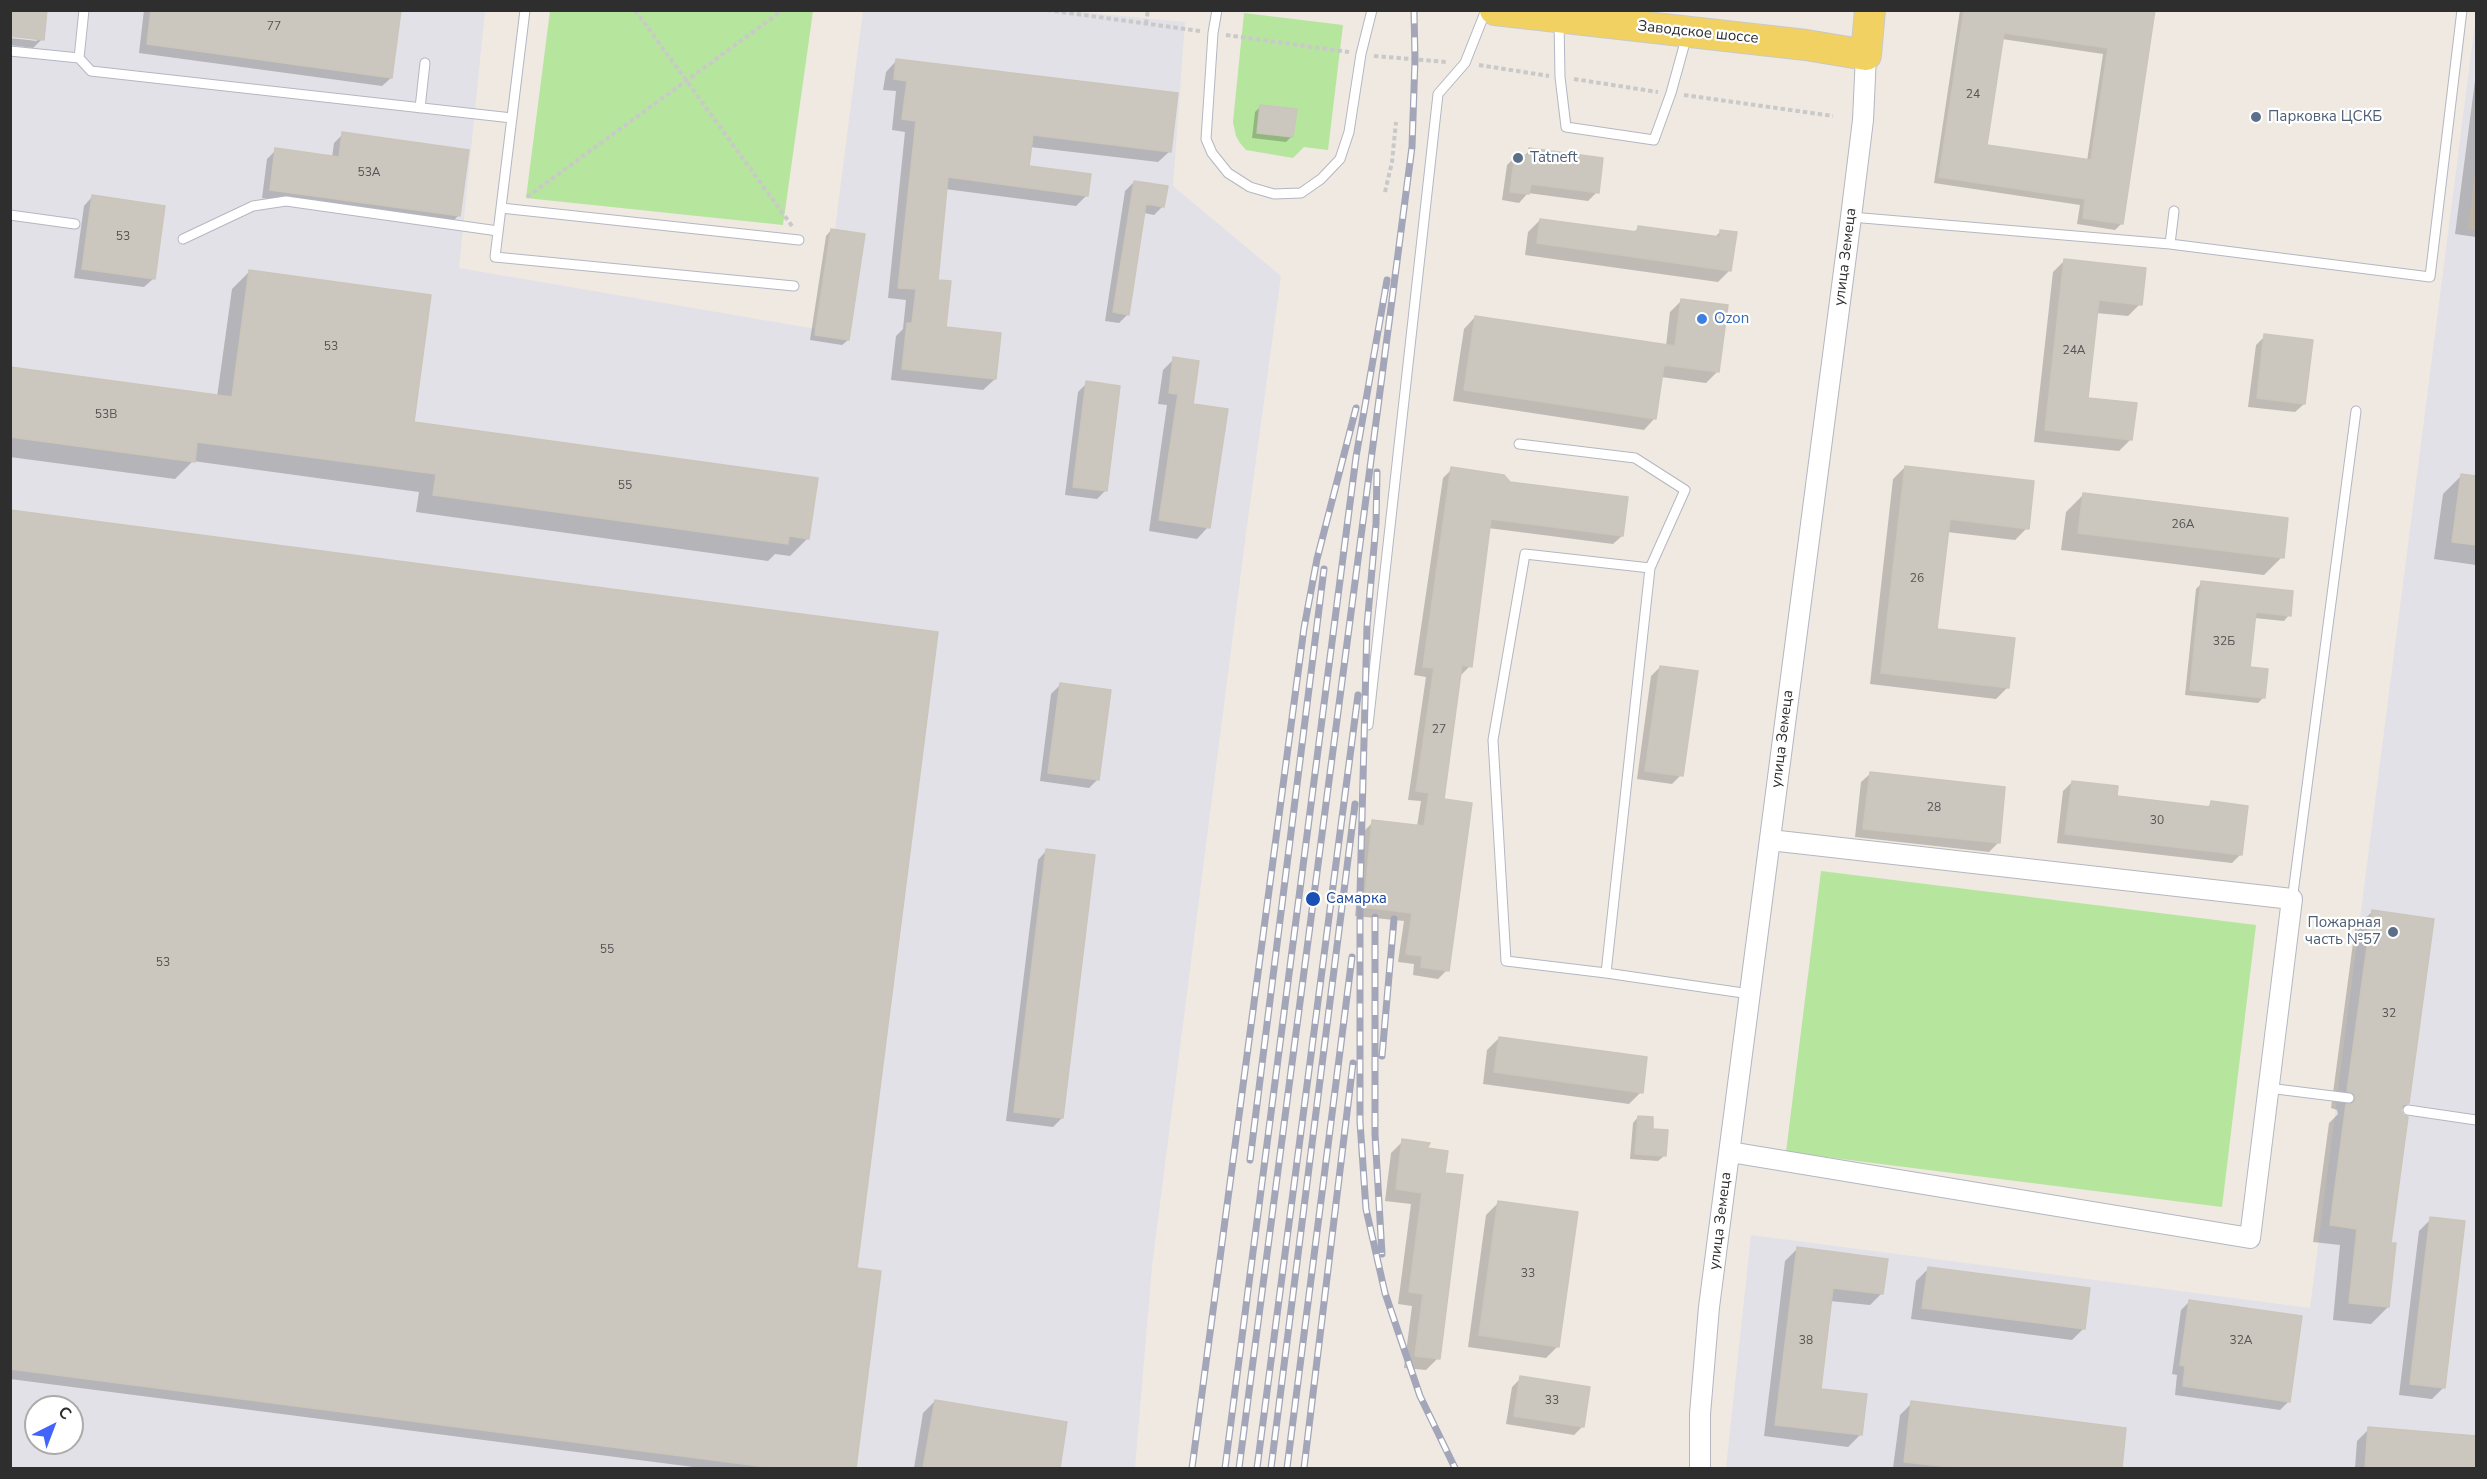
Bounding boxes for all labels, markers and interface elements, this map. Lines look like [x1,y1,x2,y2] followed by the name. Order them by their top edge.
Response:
[1637,18,1759,48] street label: Заводское шоссе
[267,20,281,34] house number: 77
[1966,88,1980,102] house number: 24
[2268,108,2382,126] place label: Парковка ЦСКБ
[2249,110,2263,124] marker: Парковка ЦСКБ
[1530,149,1577,167] place label: Tatneft
[1511,151,1525,165] marker: Tatneft
[357,166,381,180] house number: 53А
[1831,207,1861,307] street label: улица Земеца
[116,230,130,244] house number: 53
[1714,310,1749,328] place label: Ozon
[1695,312,1709,326] marker: Ozon
[324,340,338,354] house number: 53
[2062,344,2086,358] house number: 24А
[95,408,117,422] house number: 53В
[618,479,632,493] house number: 55
[2171,518,2195,532] house number: 26А
[1910,572,1924,586] house number: 26
[2213,635,2235,649] house number: 32Б
[1768,689,1798,789] street label: улица Земеца
[1432,723,1446,737] house number: 27
[1927,801,1941,815] house number: 28
[2150,814,2164,828] house number: 30
[1304,890,1322,908] marker: Самарка
[1326,890,1387,908] place label: Самарка
[2305,914,2381,949] place label: Пожарная часть №57
[2386,925,2400,939] marker: Пожарная часть №57
[600,943,614,957] house number: 55
[156,956,170,970] house number: 53
[2382,1007,2396,1021] house number: 32
[1706,1171,1736,1271] street label: улица Земеца
[1521,1267,1535,1281] house number: 33
[1799,1334,1813,1348] house number: 38
[2229,1334,2253,1348] house number: 32А
[1545,1394,1559,1408] house number: 33
[24,1395,84,1455] north arrow
[53,1401,76,1425] text: С

